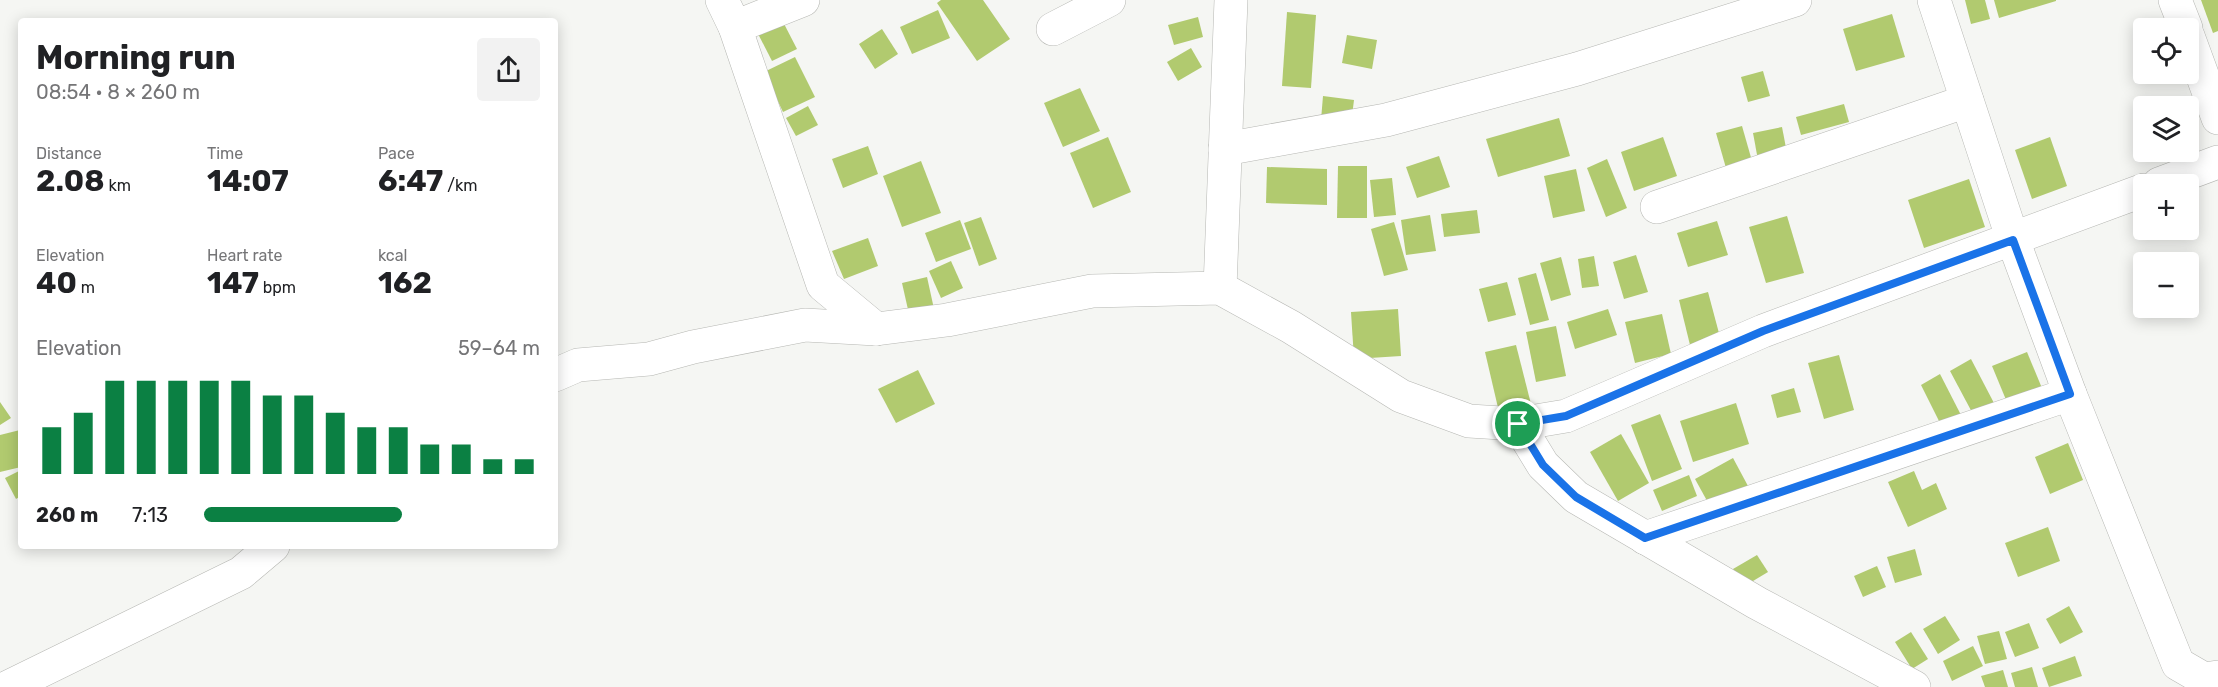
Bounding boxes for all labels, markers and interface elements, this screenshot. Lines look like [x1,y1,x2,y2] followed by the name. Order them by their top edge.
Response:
[2133,18,2199,318] map controls
[2133,18,2199,84] button: locate
[36,38,236,77] text: Morning run
[477,38,540,101] button: share
[36,80,200,104] text: 08:54 · 8 × 260 m
[2133,96,2199,162] button: layers
[36,144,102,163] text: Distance
[207,144,243,163] text: Time
[378,144,415,163] text: Pace
[36,163,105,199] text: 2.08
[207,163,289,199] text: 14:07
[378,163,443,199] text: 6:47
[2133,174,2199,240] button: +
[105,176,131,195] text: km
[443,176,477,195] text: /km
[36,246,105,265] text: Elevation
[207,246,282,265] text: Heart rate
[378,246,407,265] text: kcal
[2133,252,2199,318] button: −
[36,265,77,301] text: 40
[207,265,259,301] text: 147
[378,265,432,301] text: 162
[77,278,95,297] text: m
[259,278,296,297] text: bpm
[36,336,122,360] text: Elevation
[458,336,540,360] text: 59–64 m
[1492,398,1543,449] pin
[1501,407,1534,440] icon: arrive
[36,503,98,527] text: 260 m
[132,503,168,527] text: 7:13

